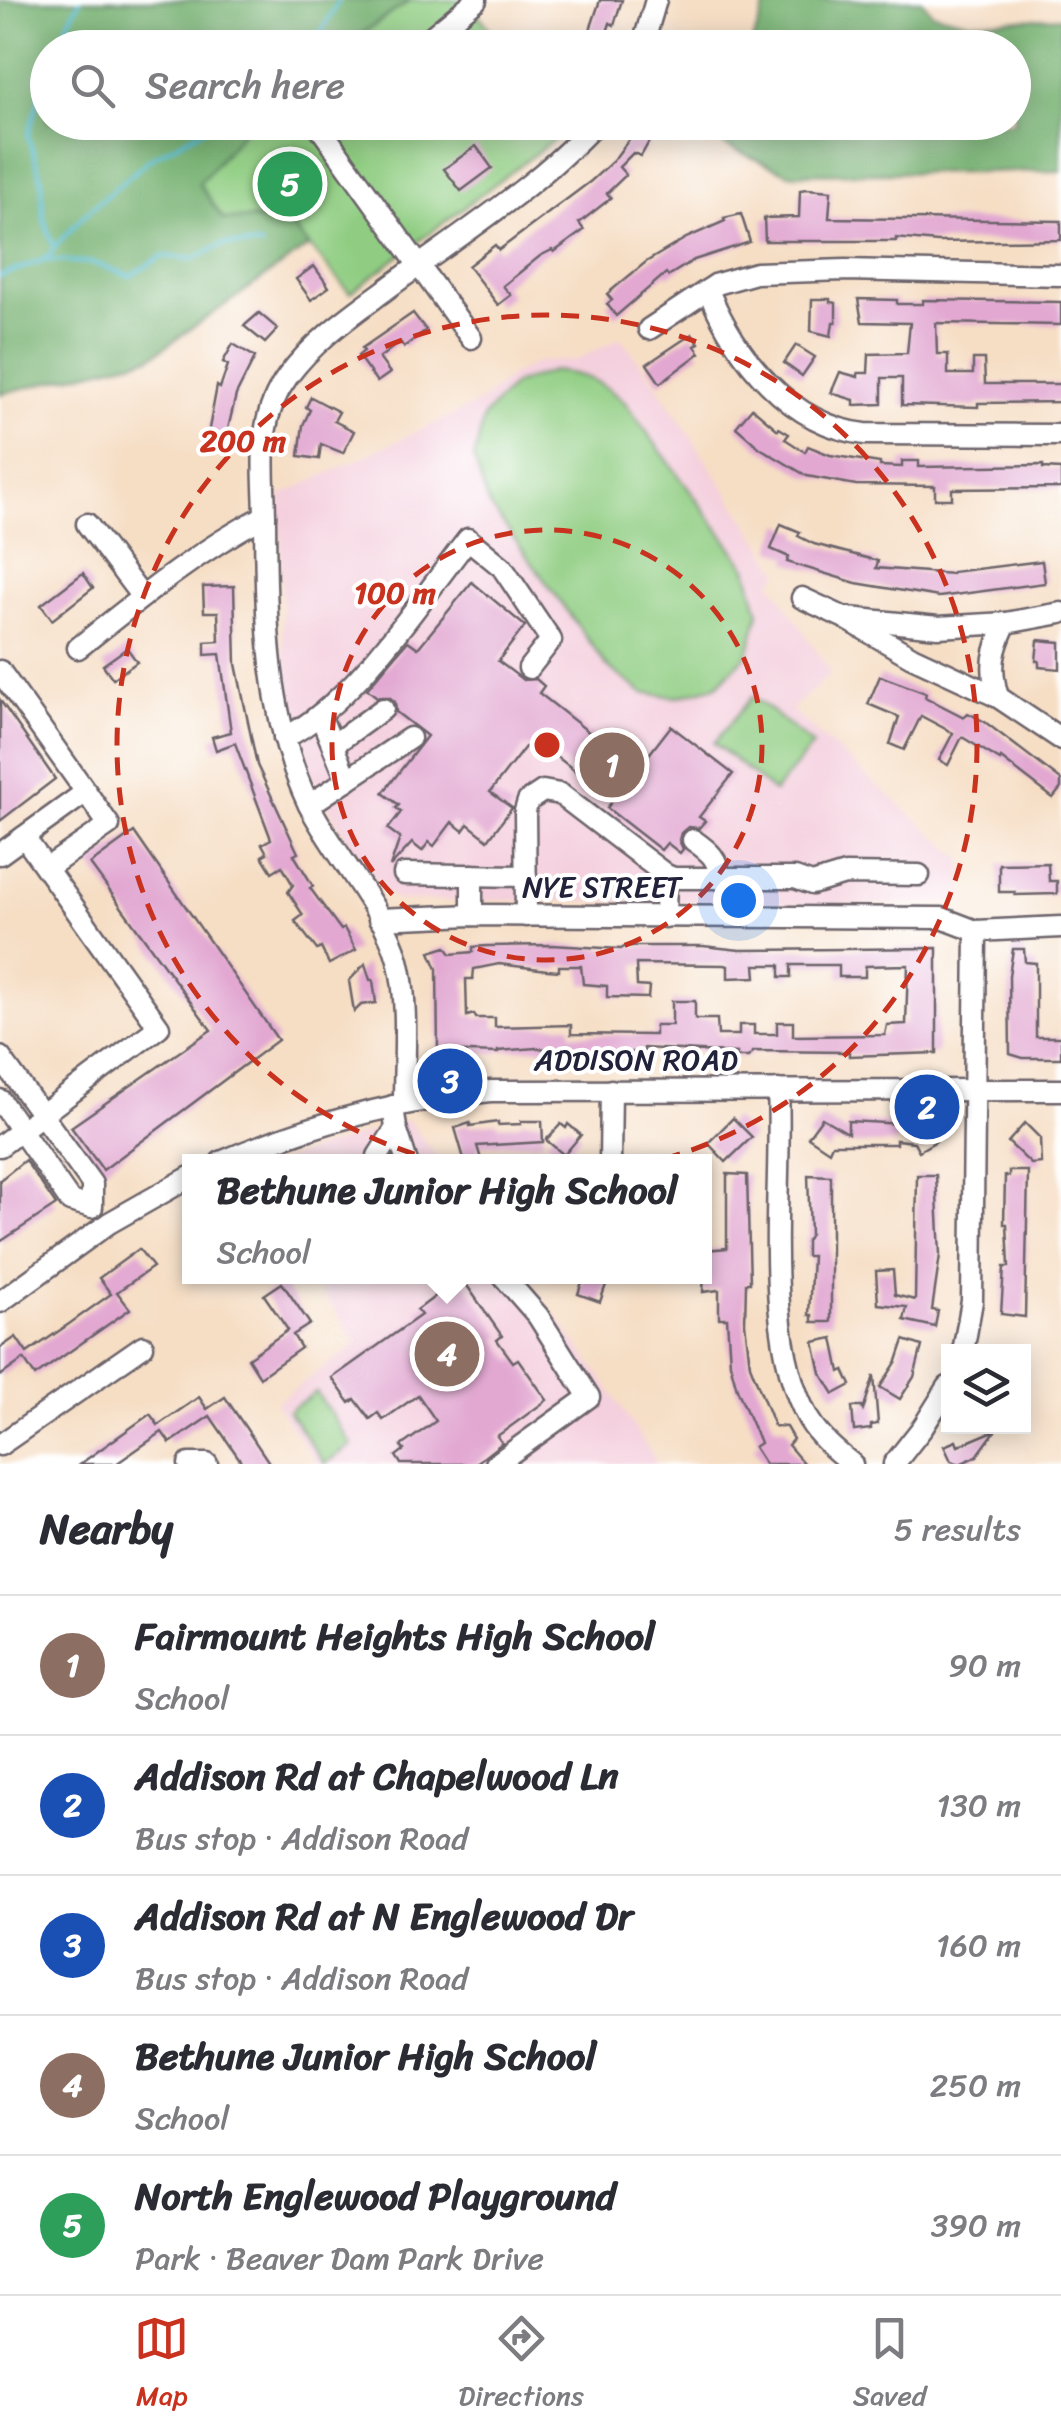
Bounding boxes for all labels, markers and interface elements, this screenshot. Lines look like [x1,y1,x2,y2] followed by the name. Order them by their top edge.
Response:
[30,30,1031,140] search box
[145,52,345,119] text: Search here
[65,58,120,113] icon: search
[258,146,322,222] pin: 5
[200,414,286,468] text: 200 m
[354,566,436,620] text: 100 m
[529,727,565,763] centre of rings
[580,728,644,802] pin: 1
[522,860,684,914] street label: NYE STREET
[713,875,764,926] your location
[533,1033,738,1087] street label: ADDISON ROAD
[418,1044,482,1118] pin: 3
[894,1070,960,1144] pin: 2
[182,1154,712,1284] popup
[216,1157,678,1224] text: Bethune Junior High School
[216,1224,311,1281] text: School
[414,1316,480,1392] pin: 4
[941,1344,1031,1434] map controls
[941,1344,1031,1434] button: layers
[40,1492,173,1566] text: Nearby
[894,1501,1021,1558] text: 5 results
[135,1603,655,1670] text: Fairmount Heights High School
[66,1637,79,1694] text: 1
[948,1637,1021,1694] text: 90 m
[135,1670,229,1727] text: School
[135,1743,619,1810] text: Addison Rd at Chapelwood Ln
[63,1777,82,1834] text: 2
[937,1777,1021,1834] text: 130 m
[135,1810,468,1867] text: Bus stop · Addison Road
[135,1883,633,1950] text: Addison Rd at N Englewood Dr
[64,1917,81,1974] text: 3
[936,1917,1021,1974] text: 160 m
[135,1950,468,2007] text: Bus stop · Addison Road
[135,2023,596,2090] text: Bethune Junior High School
[62,2057,83,2114] text: 4
[930,2057,1021,2114] text: 250 m
[135,2090,229,2147] text: School
[135,2163,616,2230] text: North Englewood Playground
[63,2197,82,2254] text: 5
[931,2197,1021,2254] text: 390 m
[135,2230,544,2287] text: Park · Beaver Dam Park Drive
[134,2311,189,2420] tab: Map
[458,2311,584,2420] tab: Directions
[853,2311,927,2420] tab: Saved

